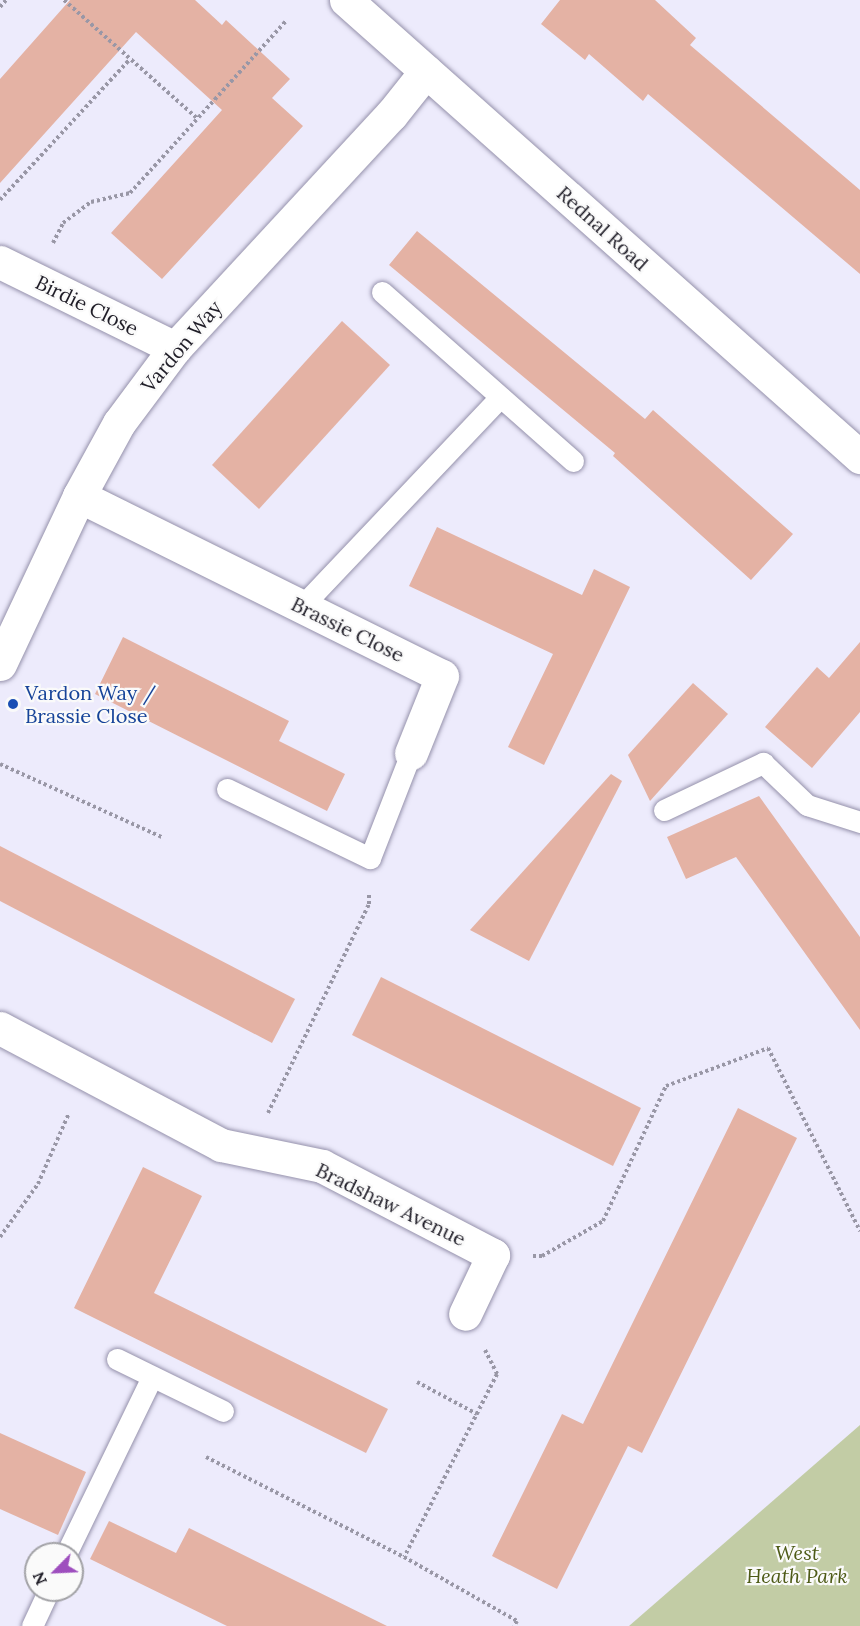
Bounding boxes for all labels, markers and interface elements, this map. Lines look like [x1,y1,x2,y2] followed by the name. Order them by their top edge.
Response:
[552,181,654,275] street label: Rednal Road
[32,270,142,340] street label: Birdie Close
[136,295,226,397] street label: Vardon Way
[288,591,408,667] street label: Brassie Close
[25,680,156,727] place label: Vardon Way / Brassie Close
[6,697,20,711] marker: Vardon Way / Brassie Close
[312,1157,470,1251] street label: Bradshaw Avenue
[746,1540,848,1587] park label: West Heath Park
[24,1542,84,1602] north arrow
[28,1569,51,1588] text: N

